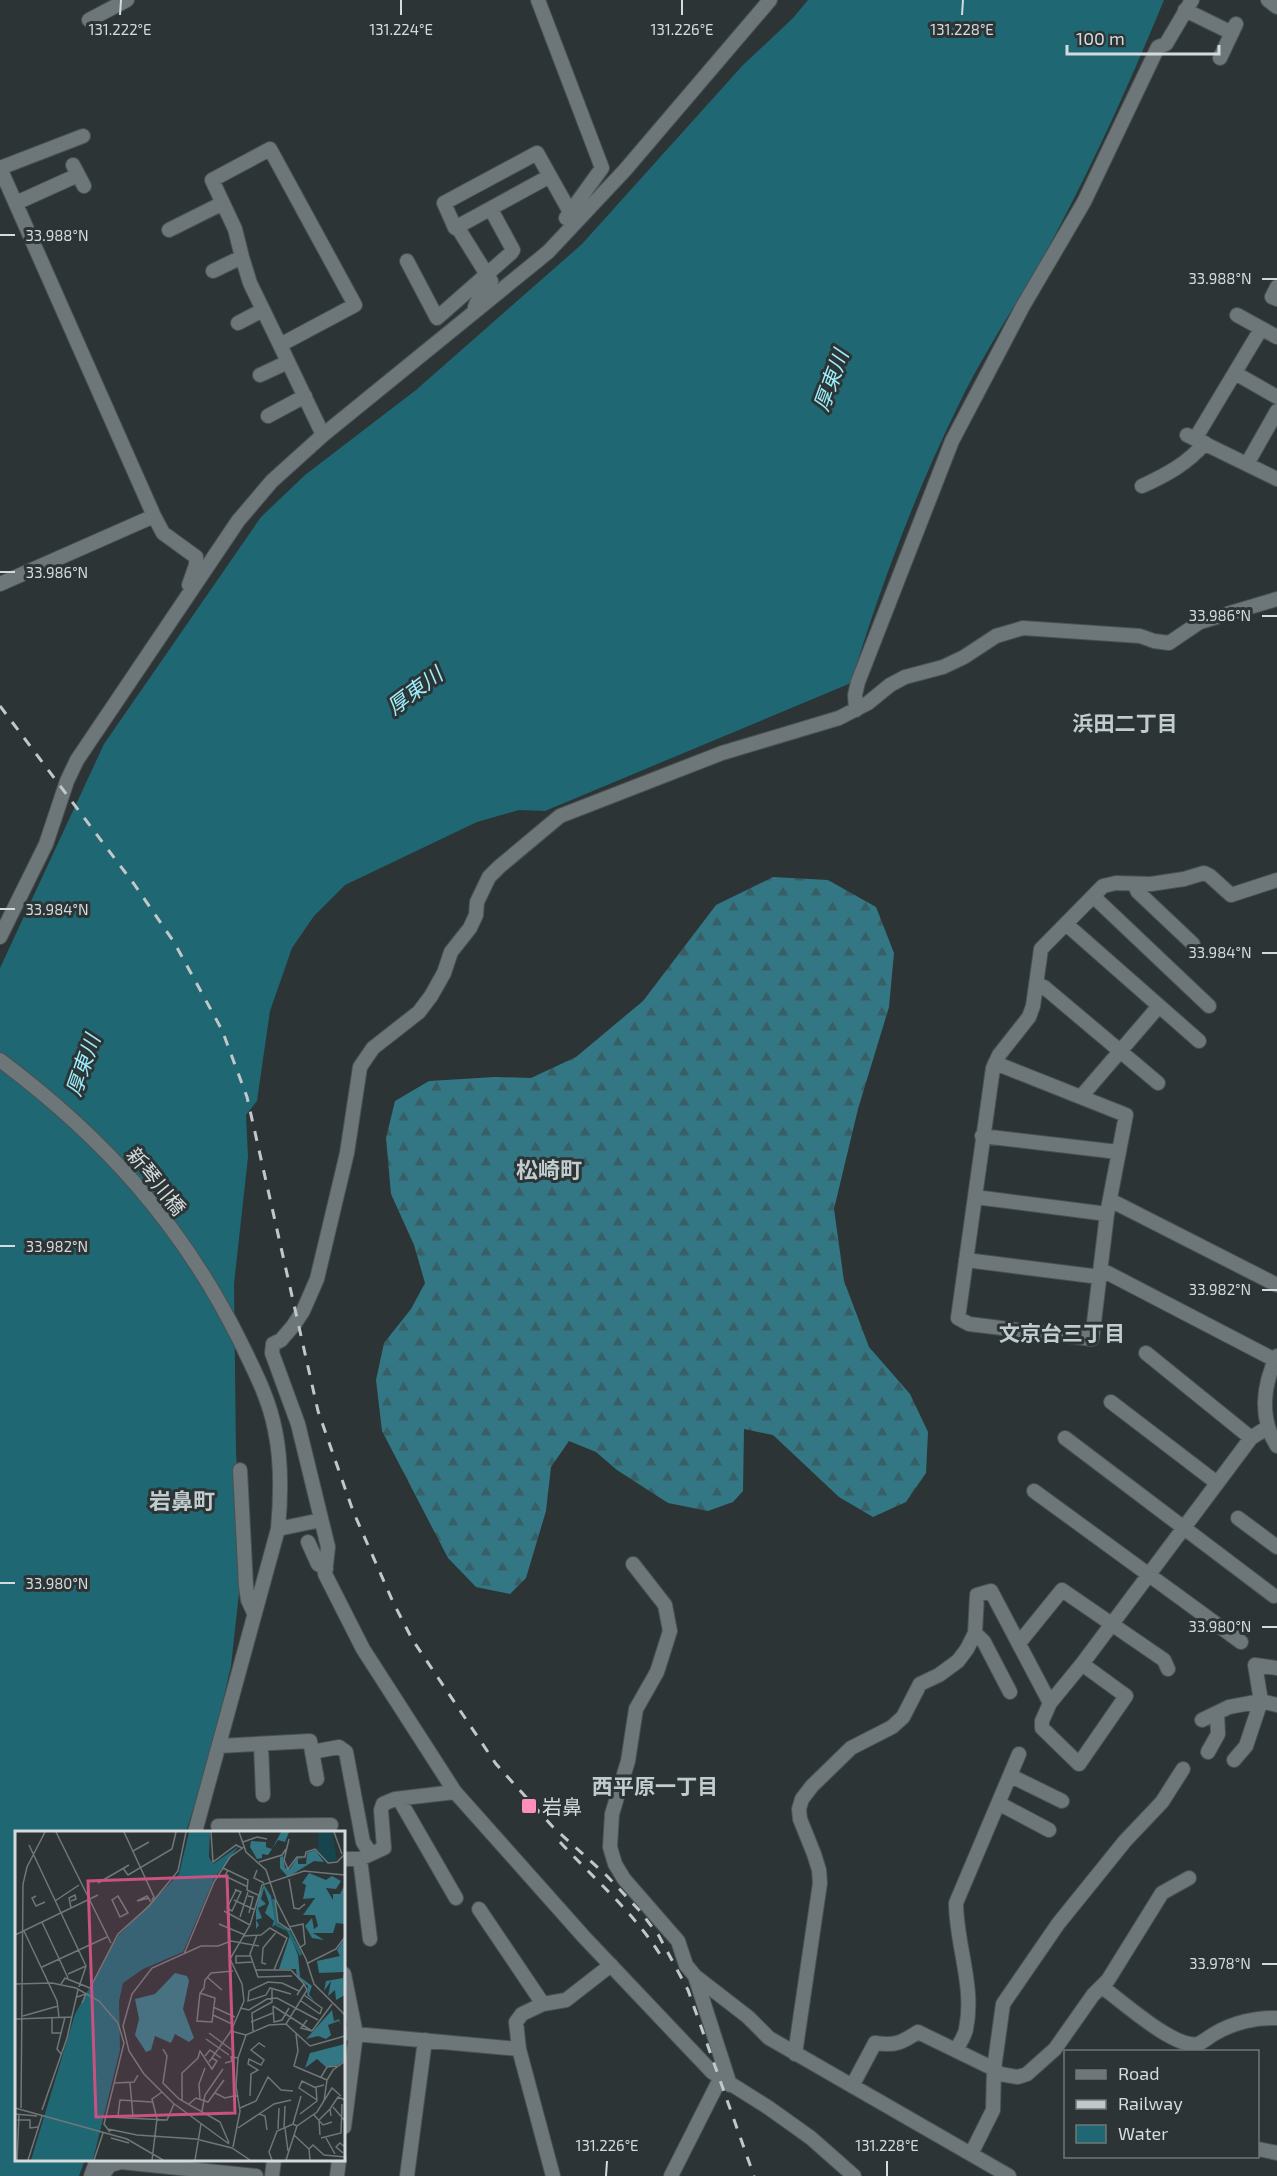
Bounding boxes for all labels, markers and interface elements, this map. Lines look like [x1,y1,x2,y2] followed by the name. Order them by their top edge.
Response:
[1067,18,1218,56] scale bar
[89,20,151,38] text: 131.222°E
[369,20,433,38] text: 131.224°E
[650,20,714,38] text: 131.226°E
[930,20,994,38] text: 131.228°E
[1076,27,1125,49] text: 100 m
[26,226,88,244] text: 33.988°N
[1189,269,1251,287] text: 33.988°N
[807,344,853,414] water label: 厚東川
[26,563,88,581] text: 33.986°N
[1189,606,1251,624] text: 33.986°N
[381,660,448,719] water label: 厚東川
[1073,710,1178,735] district label: 浜田二丁目
[25,900,89,918] text: 33.984°N
[1188,943,1252,961] text: 33.984°N
[60,1029,105,1099] water label: 厚東川
[123,1142,191,1220] street label: 新琴川橋
[516,1156,582,1182] district label: 松崎町
[26,1237,88,1255] text: 33.982°N
[1189,1280,1251,1298] text: 33.982°N
[999,1320,1125,1345] district label: 文京台三丁目
[149,1487,215,1513] district label: 岩鼻町
[26,1574,88,1592] text: 33.980°N
[1189,1617,1251,1635] text: 33.980°N
[592,1773,718,1798] district label: 西平原一丁目
[542,1794,582,1818] place label: 岩鼻
[520,1797,538,1815] marker: 岩鼻
[15,1831,345,2161] inset map
[1189,1954,1251,1972] text: 33.978°N
[1064,2050,1259,2158] legend
[1118,2062,1159,2084] text: Road
[1118,2092,1183,2114] text: Railway
[1118,2122,1168,2144] text: Water
[575,2136,639,2154] text: 131.226°E
[855,2136,919,2154] text: 131.228°E

